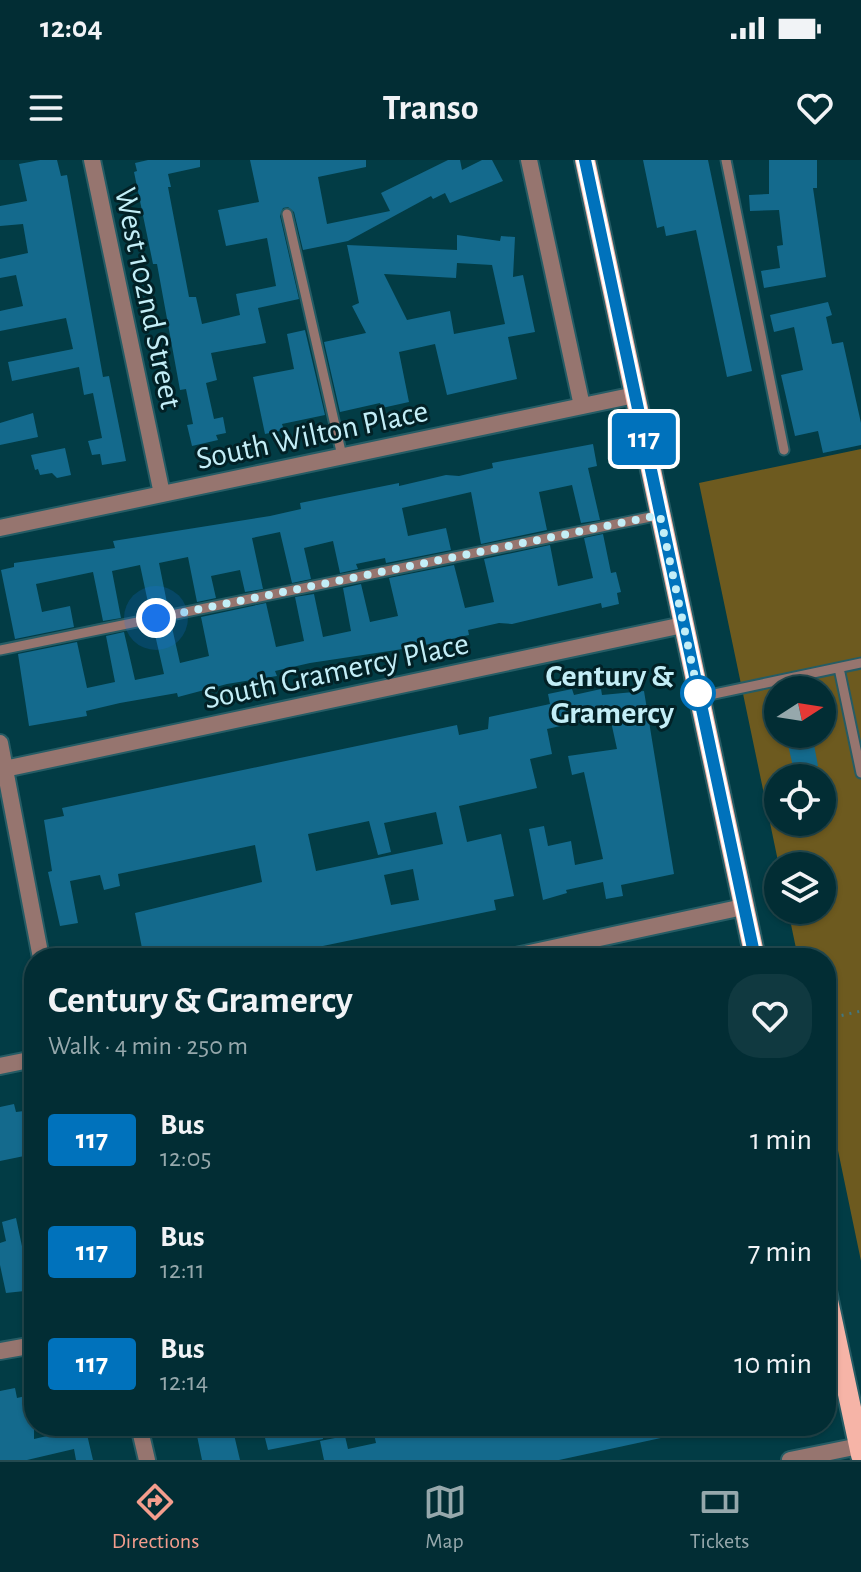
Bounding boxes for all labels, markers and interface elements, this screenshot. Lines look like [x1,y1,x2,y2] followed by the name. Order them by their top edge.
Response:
[40,13,103,43] text: 12:04
[24,86,68,130] icon: menu
[793,86,837,130] icon: heart
[383,90,478,126] text: Transo
[109,185,187,412] street label: West 102nd Street
[193,395,431,475] street label: South Wilton Place
[598,413,690,465] line badge: 117
[628,425,660,453] text: 117
[136,598,176,638] your location
[201,627,472,715] street label: South Gramercy Place
[545,660,675,729] place label: Century & Gramercy
[681,676,715,710] marker: Century & Gramercy
[764,676,836,748] north arrow
[764,676,836,924] map controls
[764,764,836,836] button: locate
[764,852,836,924] button: layers
[728,974,812,1058] button: heart
[48,982,353,1020] text: Century & Gramercy
[48,1033,248,1059] text: Walk · 4 min · 250 m
[160,1110,205,1140] text: Bus
[750,1125,812,1155] text: 1 min
[76,1126,108,1154] text: 117
[160,1145,211,1171] text: 12:05
[160,1222,205,1252] text: Bus
[748,1237,812,1267] text: 7 min
[76,1238,108,1266] text: 117
[160,1257,205,1283] text: 12:11
[160,1334,205,1364] text: Bus
[734,1349,812,1379] text: 10 min
[76,1350,108,1378] text: 117
[160,1369,208,1395] text: 12:14
[112,1480,199,1554] tab: Directions
[423,1480,467,1554] tab: Map
[690,1480,749,1554] tab: Tickets

